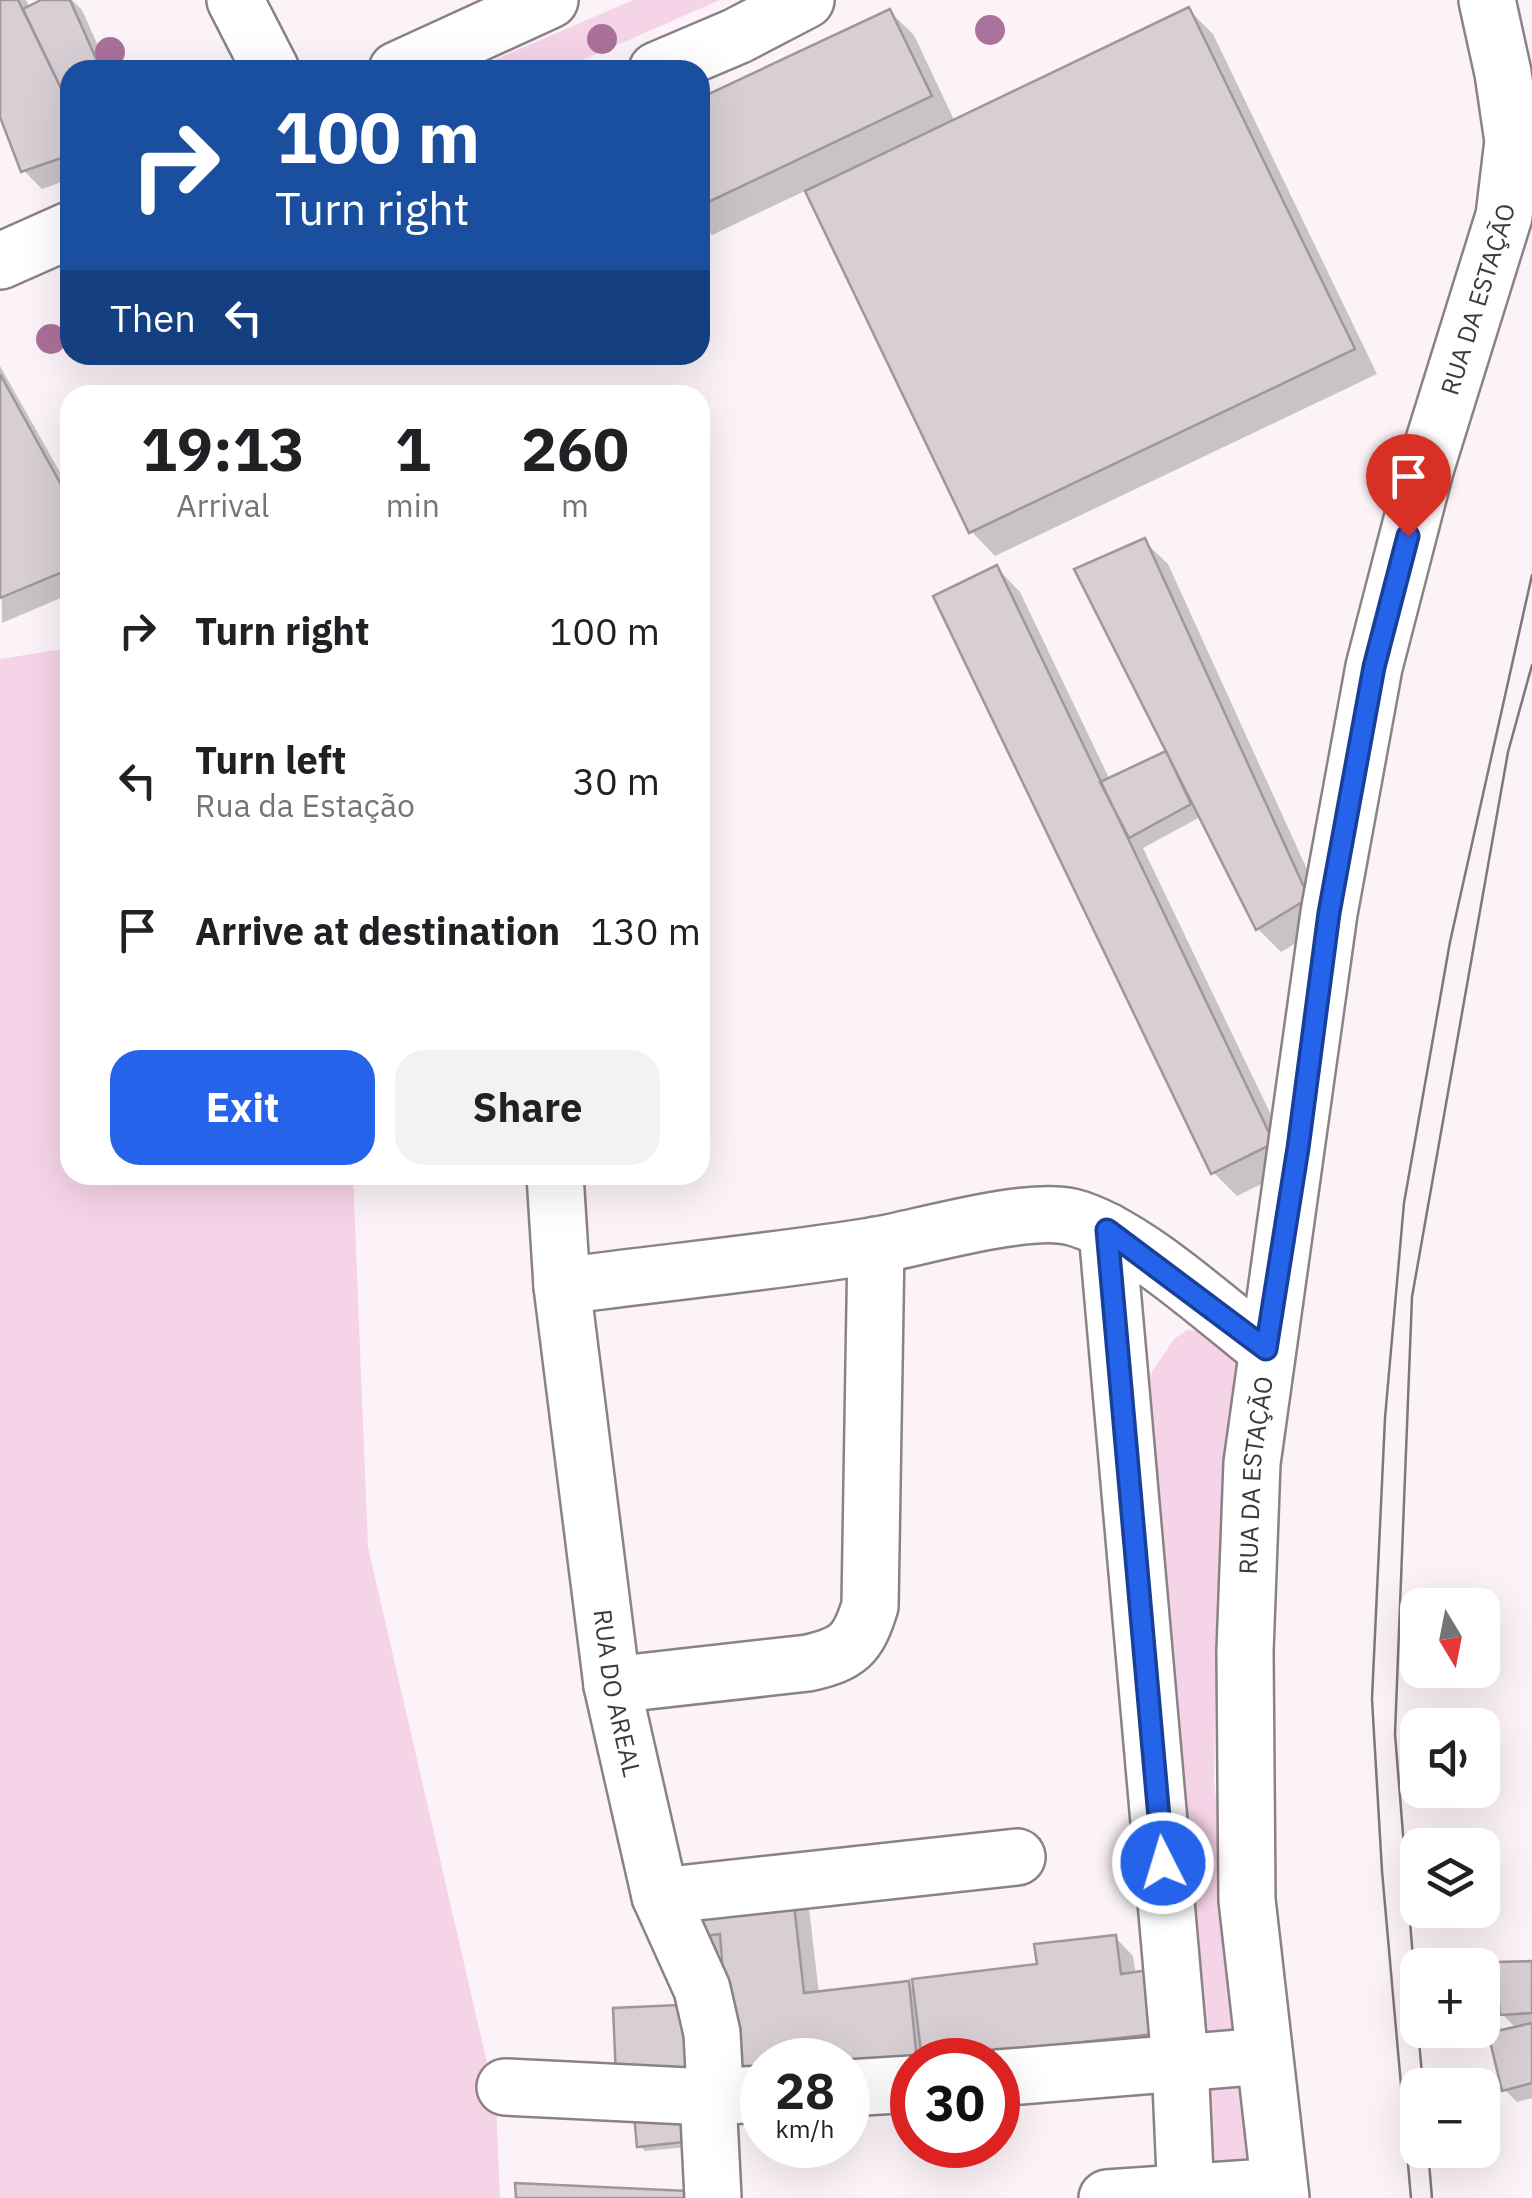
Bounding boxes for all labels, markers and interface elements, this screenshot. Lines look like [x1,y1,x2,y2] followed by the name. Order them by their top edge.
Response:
[275,91,480,182] text: 100 m
[110,100,240,230] icon: right
[275,179,470,237] text: Turn right
[1432,202,1521,399] street label: RUA DA ESTAÇÃO
[216,290,271,345] icon: left
[110,293,196,342] text: Then
[141,409,305,488] text: 19:13
[395,409,431,488] text: 1
[521,409,629,488] text: 260
[1366,434,1451,537] pin
[1381,449,1436,504] icon: arrive
[176,484,270,526] text: Arrival
[386,484,440,526] text: min
[561,484,589,526] text: m
[110,603,165,658] icon: right
[195,606,370,655] text: Turn right
[549,606,660,655] text: 100 m
[195,735,346,784] text: Turn left
[110,753,165,808] icon: left
[572,756,660,805] text: 30 m
[195,784,415,826] text: Rua da Estação
[110,903,165,958] icon: arrive
[195,906,560,955] text: Arrive at destination
[590,906,701,955] text: 130 m
[110,1050,375,1165] button: Exit
[395,1050,660,1165] button: Share
[1231,1374,1280,1575] street label: RUA DA ESTAÇÃO
[1400,1588,1500,1688] north arrow
[1400,1588,1500,2168] map controls
[587,1607,649,1780] street label: RUA DO AREAL
[1400,1708,1500,1808] button: sound
[1111,1811,1215,1915] position arrow
[1400,1828,1500,1928] button: layers
[1400,1948,1500,2048] button: +
[890,2038,1020,2168] speed limit sign: 30
[775,2058,835,2123] text: 28
[1400,2068,1500,2168] button: −
[776,2112,834,2145] text: km/h

